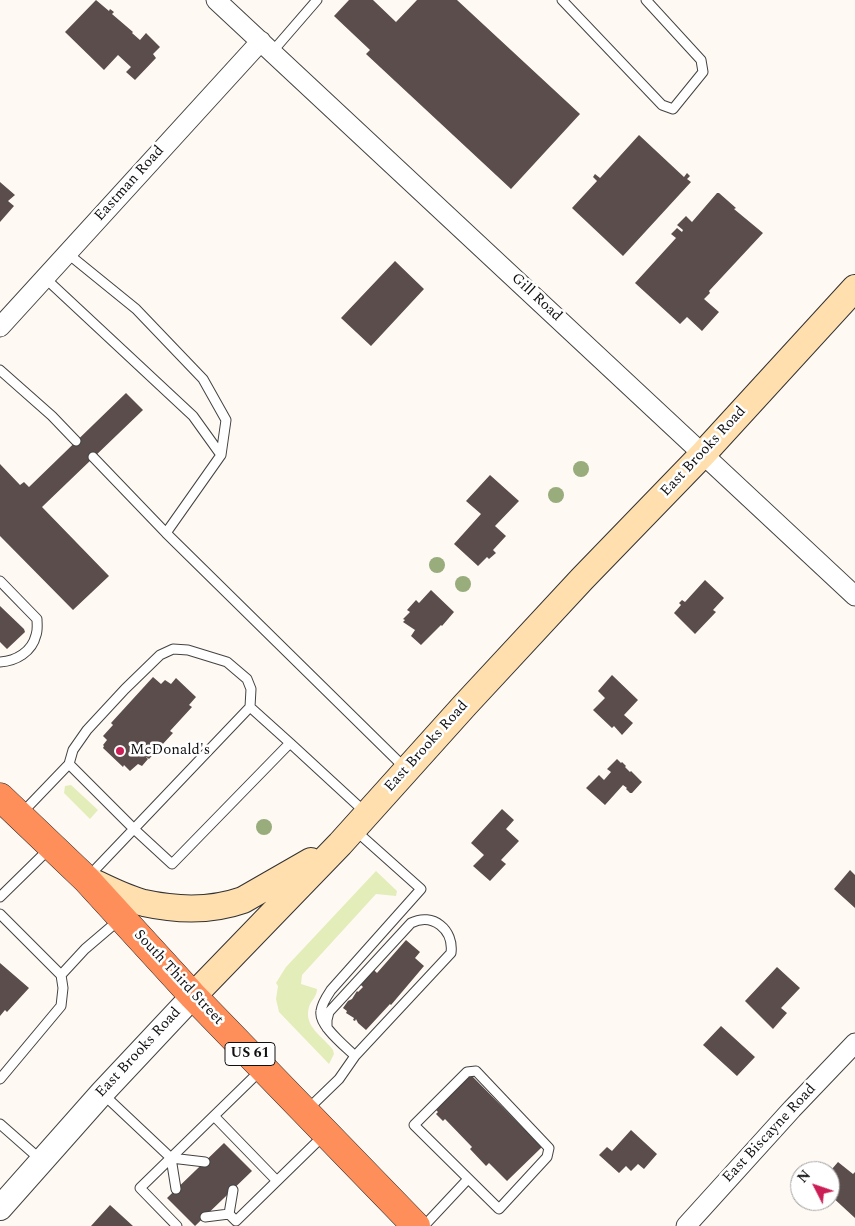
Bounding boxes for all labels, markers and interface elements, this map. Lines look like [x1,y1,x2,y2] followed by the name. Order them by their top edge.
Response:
[91,143,169,225] street label: Eastman Road
[507,270,565,326] street label: Gill Road
[658,403,750,501] street label: East Brooks Road
[381,698,473,796] street label: East Brooks Road
[130,742,210,760] place label: McDonald's
[114,745,126,757] marker: McDonald's
[129,927,227,1029] street label: South Third Street
[93,1004,185,1102] street label: East Brooks Road
[225,1042,275,1066] road number: US 61
[720,1081,820,1187] street label: East Biscayne Road
[790,1161,840,1211] north arrow
[792,1165,816,1188] text: N

